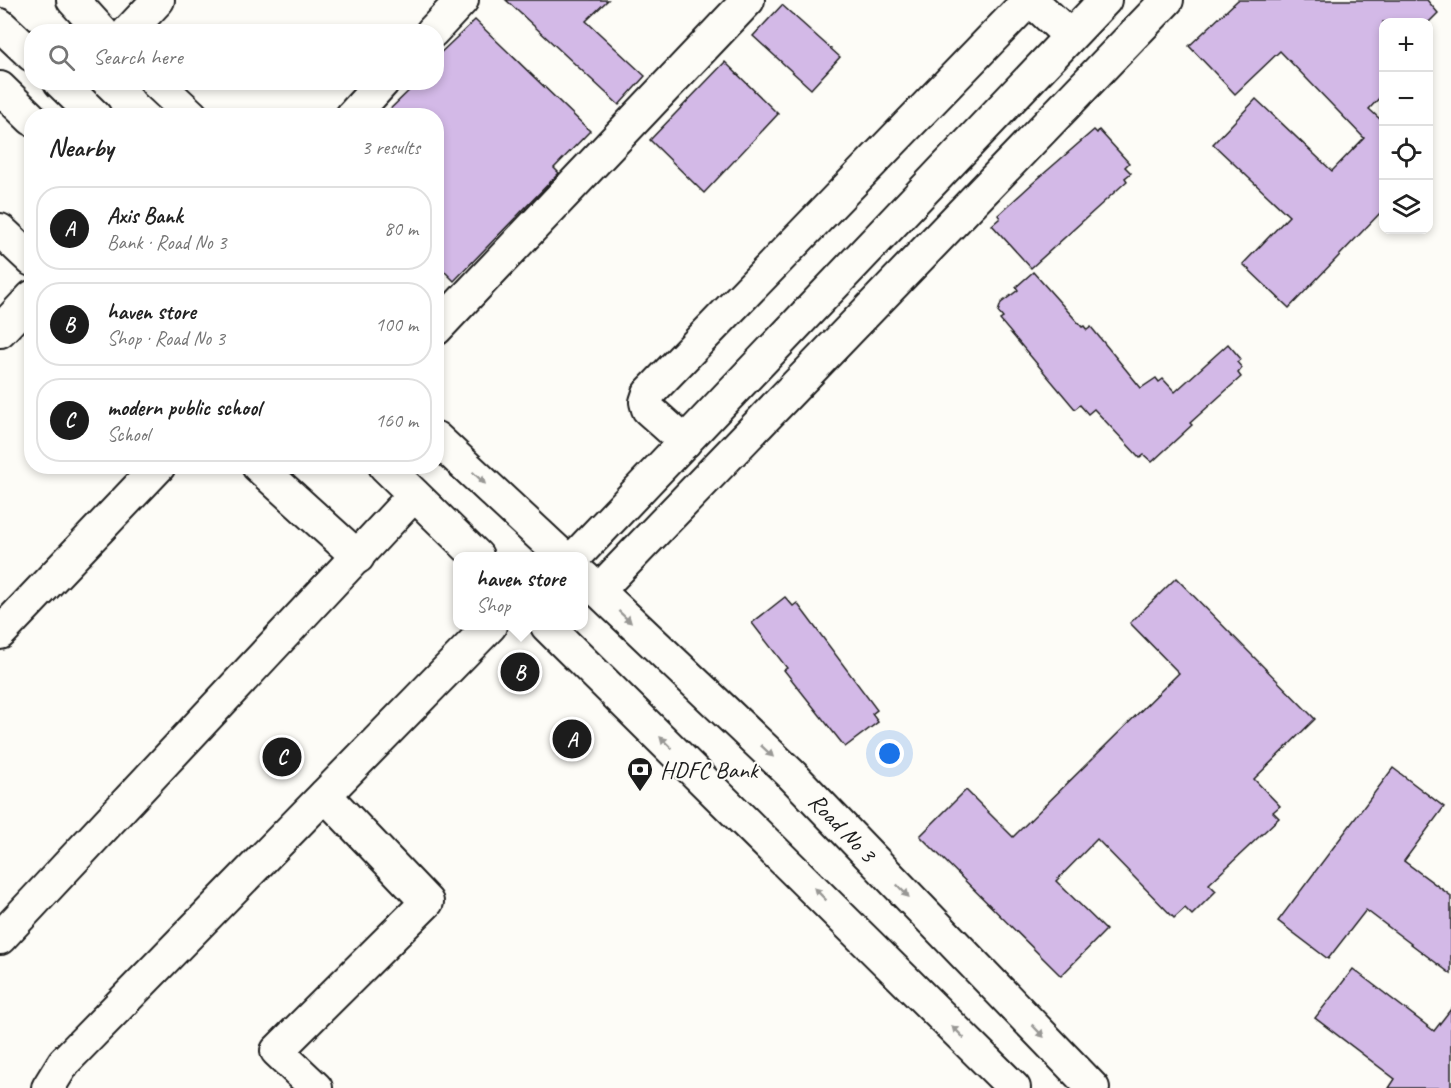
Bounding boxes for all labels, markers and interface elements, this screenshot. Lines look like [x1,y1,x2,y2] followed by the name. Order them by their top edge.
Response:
[1379,18,1433,234] map controls
[1379,18,1433,72] button: +
[24,24,444,90] search box
[45,41,78,74] icon: search
[93,43,183,71] text: Search here
[1379,72,1433,126] button: −
[1379,126,1433,180] button: locate
[48,131,113,164] text: Nearby
[361,135,420,160] text: 3 results
[1379,180,1433,234] button: layers
[107,202,182,230] text: Axis Bank
[64,216,75,241] text: A
[384,216,418,241] text: 80 m
[107,230,226,255] text: Bank · Road No 3
[107,298,195,326] text: haven store
[64,312,75,337] text: B
[375,312,418,337] text: 100 m
[107,326,225,351] text: Shop · Road No 3
[107,394,261,422] text: modern public school
[65,408,74,433] text: C
[375,408,418,433] text: 160 m
[107,422,150,447] text: School
[472,471,486,485] one-way arrow
[453,552,588,630] popup
[476,565,565,593] text: haven store
[476,593,510,618] text: Shop
[618,610,633,624] one-way arrow
[500,650,540,694] pin: B
[552,716,592,762] pin: A
[262,734,302,780] pin: C
[660,736,674,750] one-way arrow
[875,739,904,768] your location
[759,744,774,757] one-way arrow
[625,755,655,793] bank icon: HDFC Bank
[660,755,760,785] place label: HDFC Bank
[802,787,884,870] street label: Road No 3
[896,883,910,897] one-way arrow
[813,887,828,901] one-way arrow
[1031,1024,1045,1038] one-way arrow
[952,1025,966,1039] one-way arrow

